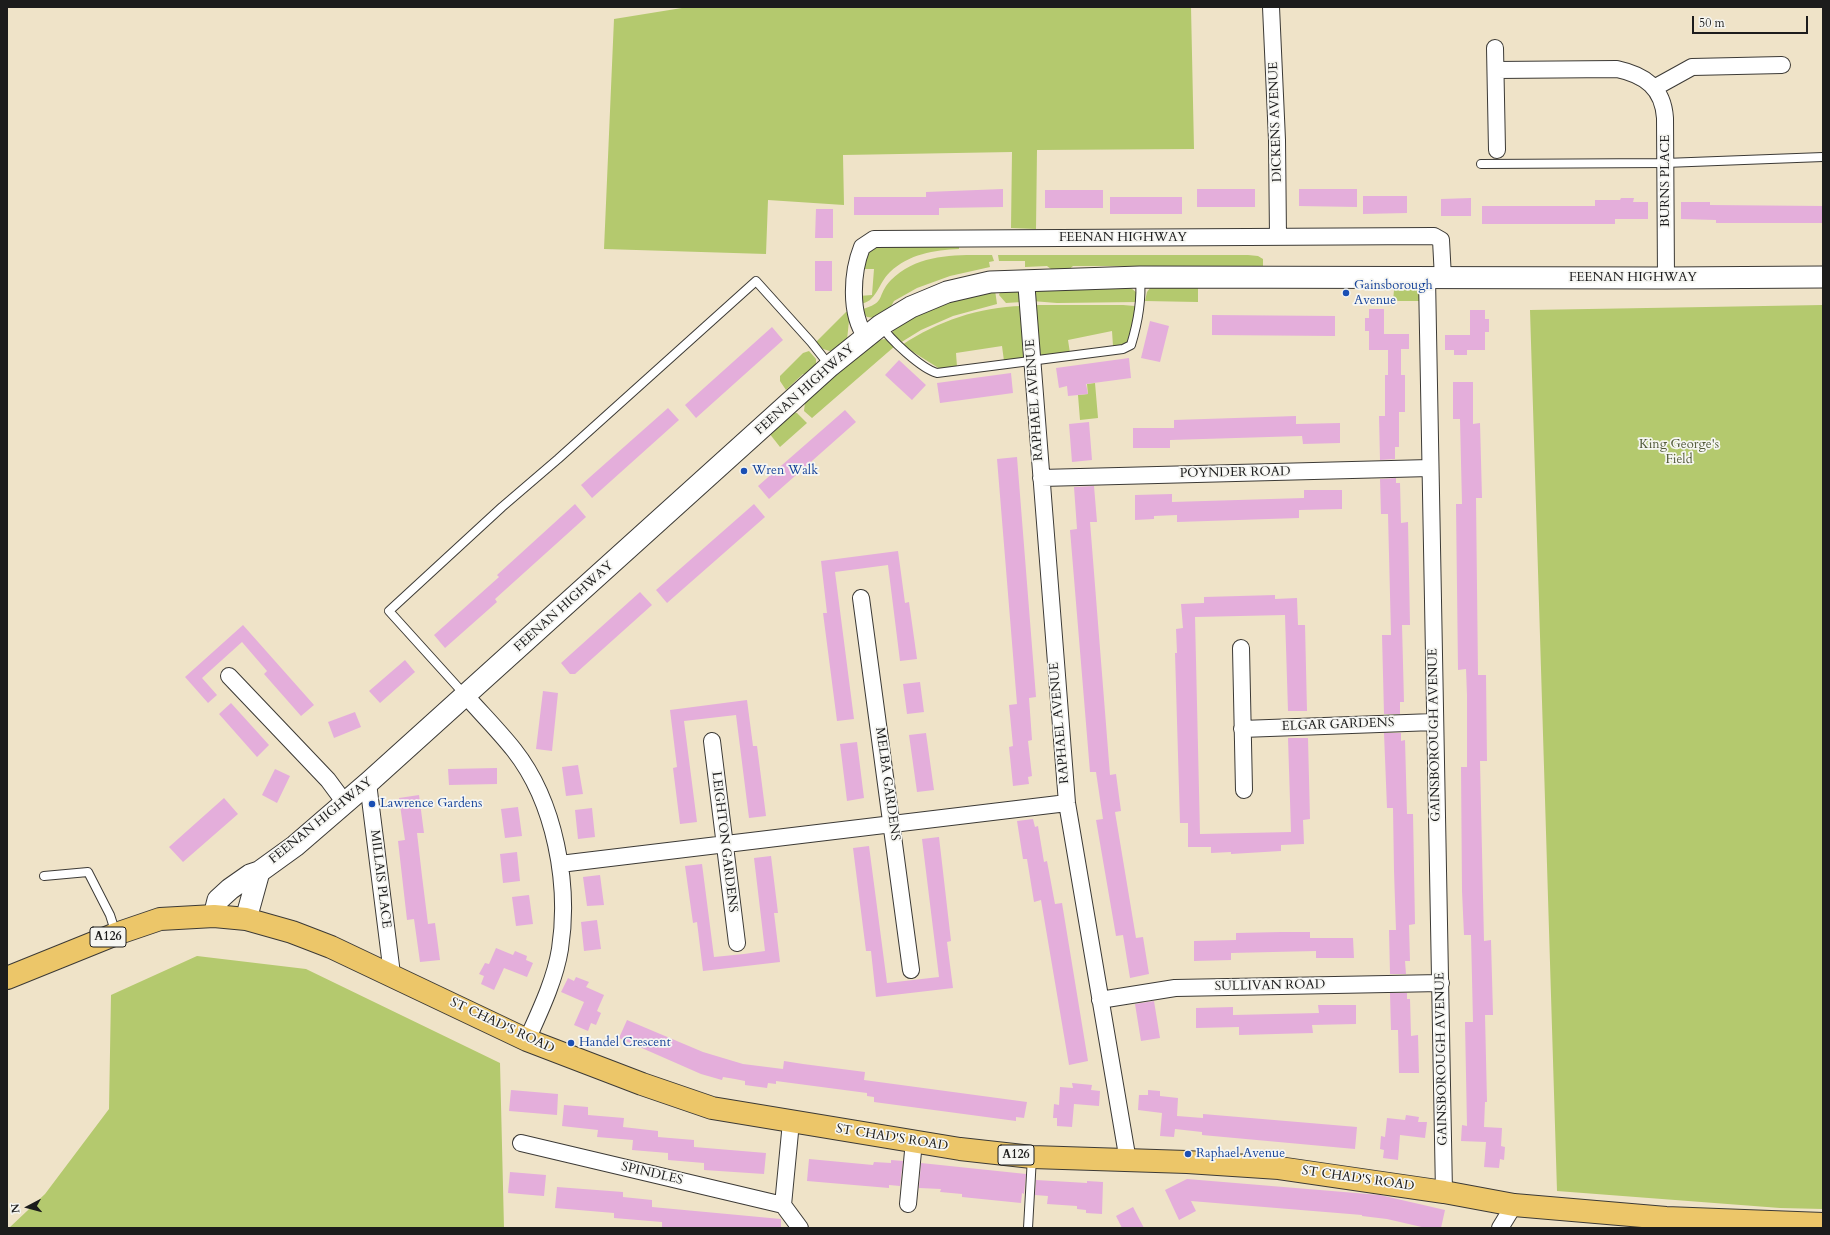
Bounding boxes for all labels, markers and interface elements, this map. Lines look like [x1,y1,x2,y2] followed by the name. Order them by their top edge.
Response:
[1694,8,1810,34] scale bar
[1699,15,1725,31] text: 50 m
[1266,62,1286,182] street label: DICKENS AVENUE
[1658,135,1674,227] street label: BURNS PLACE
[1059,230,1187,246] street label: FEENAN HIGHWAY
[1569,270,1697,286] street label: FEENAN HIGHWAY
[1354,278,1433,309] place label: Gainsborough Avenue
[1341,288,1351,298] marker: Gainsborough Avenue
[1023,339,1047,461] street label: RAPHAEL AVENUE
[752,341,858,439] street label: FEENAN HIGHWAY
[1639,437,1719,468] park label: King George's Field
[752,463,818,479] place label: Wren Walk
[1179,464,1291,482] street label: POYNDER ROAD
[739,466,749,476] marker: Wren Walk
[511,558,617,656] street label: FEENAN HIGHWAY
[1426,648,1444,822] street label: GAINSBOROUGH AVENUE
[1047,662,1073,784] street label: RAPHAEL AVENUE
[1281,715,1395,735] street label: ELGAR GARDENS
[871,726,903,842] street label: MELBA GARDENS
[708,771,740,913] street label: LEIGHTON GARDENS
[266,775,376,867] street label: FEENAN HIGHWAY
[380,796,482,812] place label: Lawrence Gardens
[367,799,377,809] marker: Lawrence Gardens
[366,829,394,929] street label: MILLAIS PLACE
[90,927,126,947] road number: A126
[1433,972,1451,1146] street label: GAINSBOROUGH AVENUE
[1215,977,1325,995] street label: SULLIVAN ROAD
[447,995,557,1057] street label: ST CHAD'S ROAD
[579,1035,671,1051] place label: Handel Crescent
[566,1038,576,1048] marker: Handel Crescent
[835,1121,949,1155] street label: ST CHAD'S ROAD
[998,1145,1034,1165] road number: A126
[1196,1146,1285,1162] place label: Raphael Avenue
[1183,1149,1193,1159] marker: Raphael Avenue
[620,1159,684,1189] street label: SPINDLES
[1301,1163,1415,1195] street label: ST CHAD'S ROAD
[8,1187,48,1227] north arrow
[8,1203,24,1214] text: N

